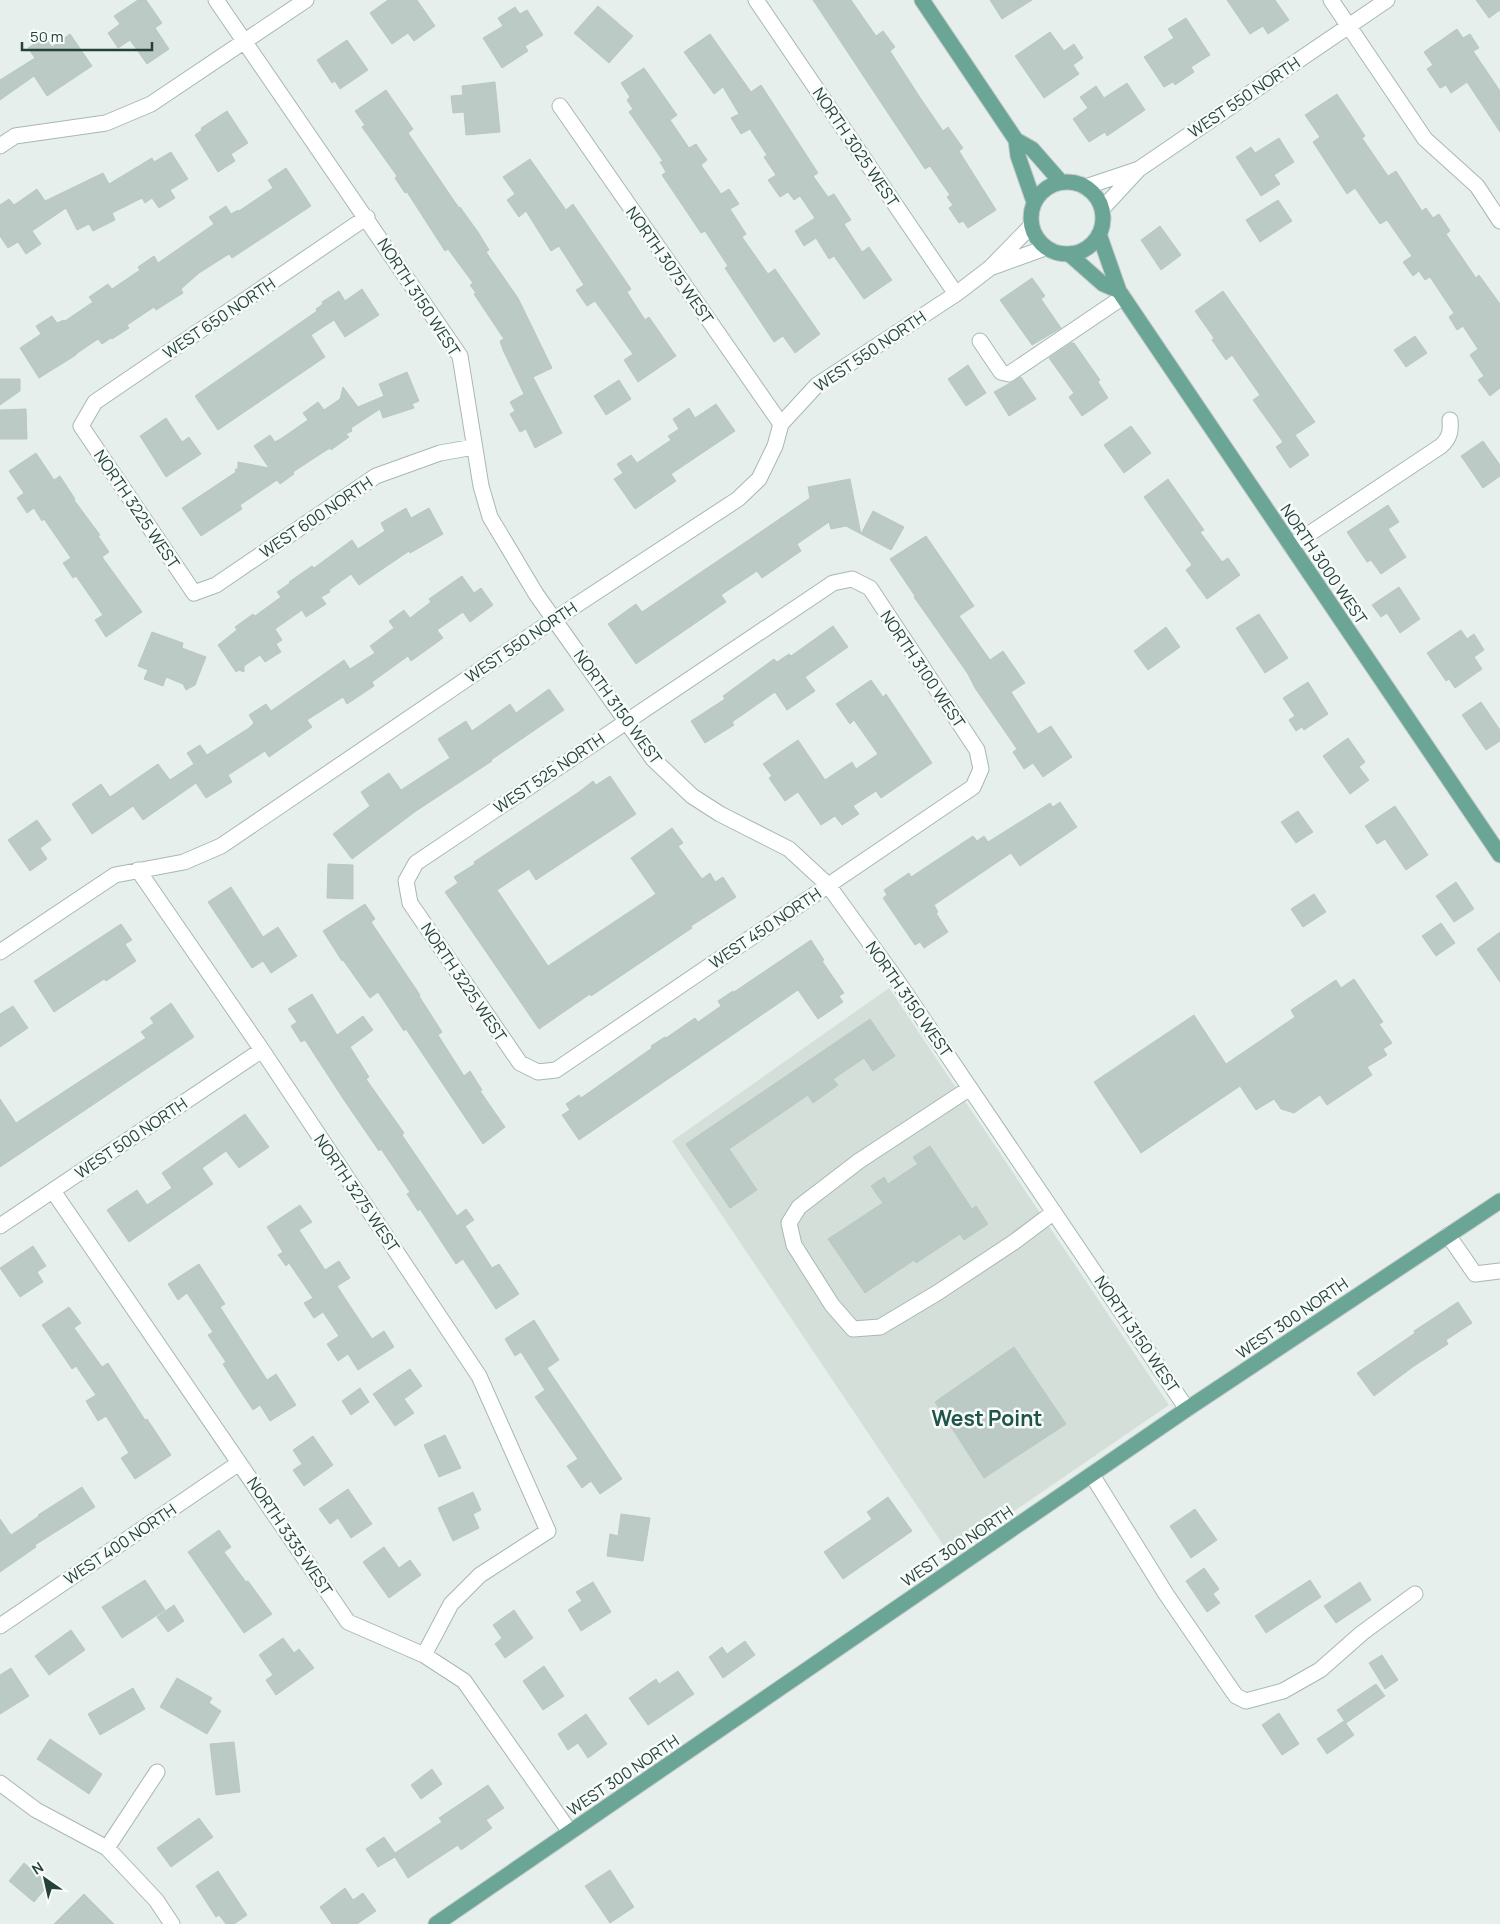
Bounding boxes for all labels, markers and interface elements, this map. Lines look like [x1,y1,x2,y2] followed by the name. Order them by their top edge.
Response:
[22,20,152,52] scale bar
[30,26,64,47] text: 50 m
[1184,51,1304,143] street label: WEST 550 NORTH
[808,83,904,211] street label: NORTH 3025 WEST
[621,202,719,328] street label: NORTH 3075 WEST
[373,234,466,361] street label: NORTH 3150 WEST
[159,272,279,364] street label: WEST 650 NORTH
[810,305,930,397] street label: WEST 550 NORTH
[89,445,185,573] street label: NORTH 3225 WEST
[255,471,377,563] street label: WEST 600 NORTH
[1276,500,1373,629] street label: NORTH 3000 WEST
[461,596,581,688] street label: WEST 550 NORTH
[876,606,971,732] street label: NORTH 3100 WEST
[569,645,667,769] street label: NORTH 3150 WEST
[489,728,609,818] street label: WEST 525 NORTH
[705,882,825,974] street label: WEST 450 NORTH
[416,918,512,1046] street label: NORTH 3225 WEST
[861,937,957,1062] street label: NORTH 3150 WEST
[71,1092,191,1184] street label: WEST 500 NORTH
[309,1130,405,1257] street label: NORTH 3275 WEST
[1090,1271,1185,1397] street label: NORTH 3150 WEST
[1232,1272,1352,1364] street label: WEST 300 NORTH
[932,1404,1042,1432] district label: West Point
[242,1472,338,1600] street label: NORTH 3335 WEST
[60,1498,180,1590] street label: WEST 400 NORTH
[897,1500,1017,1592] street label: WEST 300 NORTH
[563,1729,683,1821] street label: WEST 300 NORTH
[20,1854,70,1904] north arrow
[28,1857,47,1878] text: N

